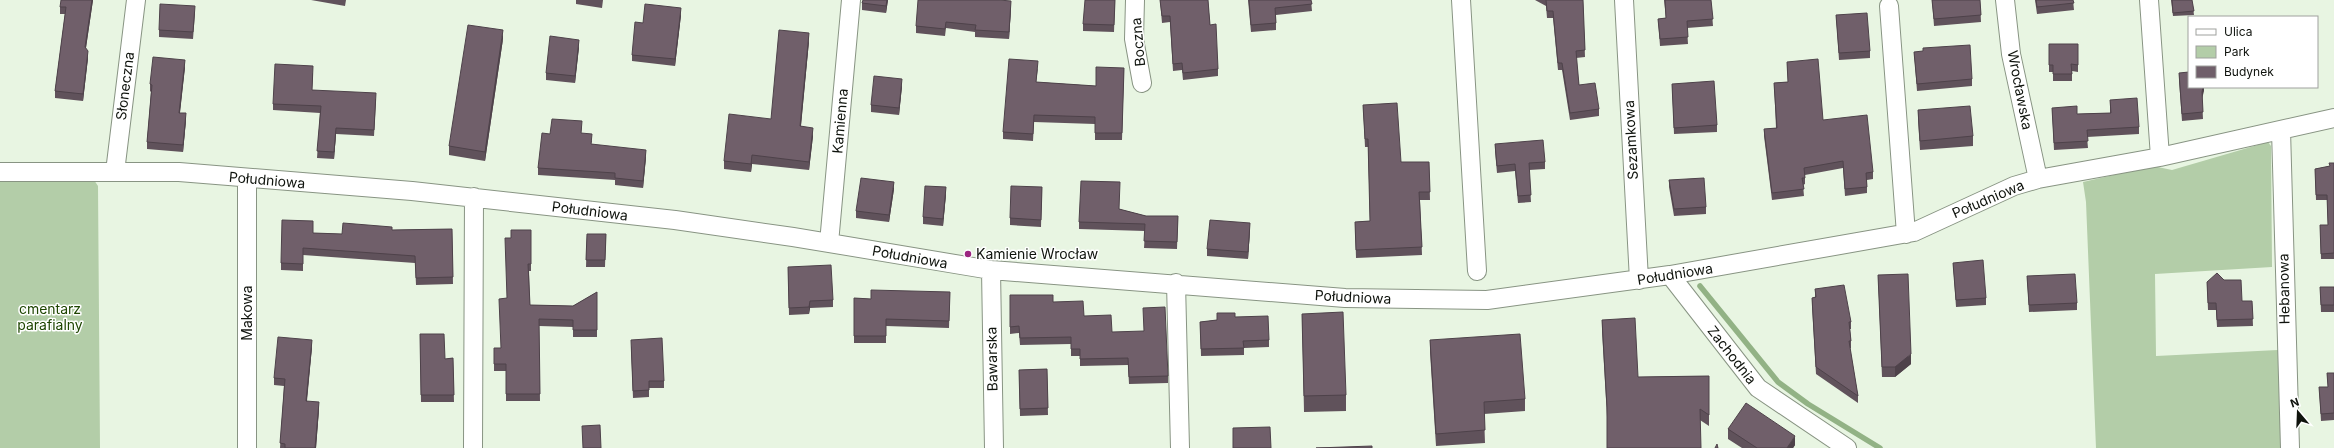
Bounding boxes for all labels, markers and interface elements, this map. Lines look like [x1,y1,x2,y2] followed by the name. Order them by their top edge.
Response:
[2188,16,2318,88] legend
[1127,17,1148,67] street label: Boczna
[2224,24,2252,39] text: Ulica
[2224,44,2250,59] text: Park
[2004,49,2037,131] street label: Wrocławska
[112,51,137,121] street label: Słoneczna
[2224,64,2274,79] text: Budynek
[828,88,851,154] street label: Kamienna
[1620,100,1641,180] street label: Sezamkowa
[228,168,306,191] street label: Południowa
[1949,176,2026,221] street label: Południowa
[551,197,629,224] street label: Południowa
[871,241,949,272] street label: Południowa
[976,245,1098,262] place label: Kamienie Wrocław
[963,249,973,259] marker: Kamienie Wrocław
[2274,253,2293,325] street label: Hebanowa
[1636,259,1714,288] street label: Południowa
[238,285,255,341] street label: Makowa
[1314,286,1392,307] street label: Południowa
[17,300,83,333] park label: cmentarz parafialny
[1704,322,1760,387] street label: Zachodnia
[982,327,1001,391] street label: Bawarska
[2278,392,2318,432] north arrow
[2288,395,2301,411] text: N

